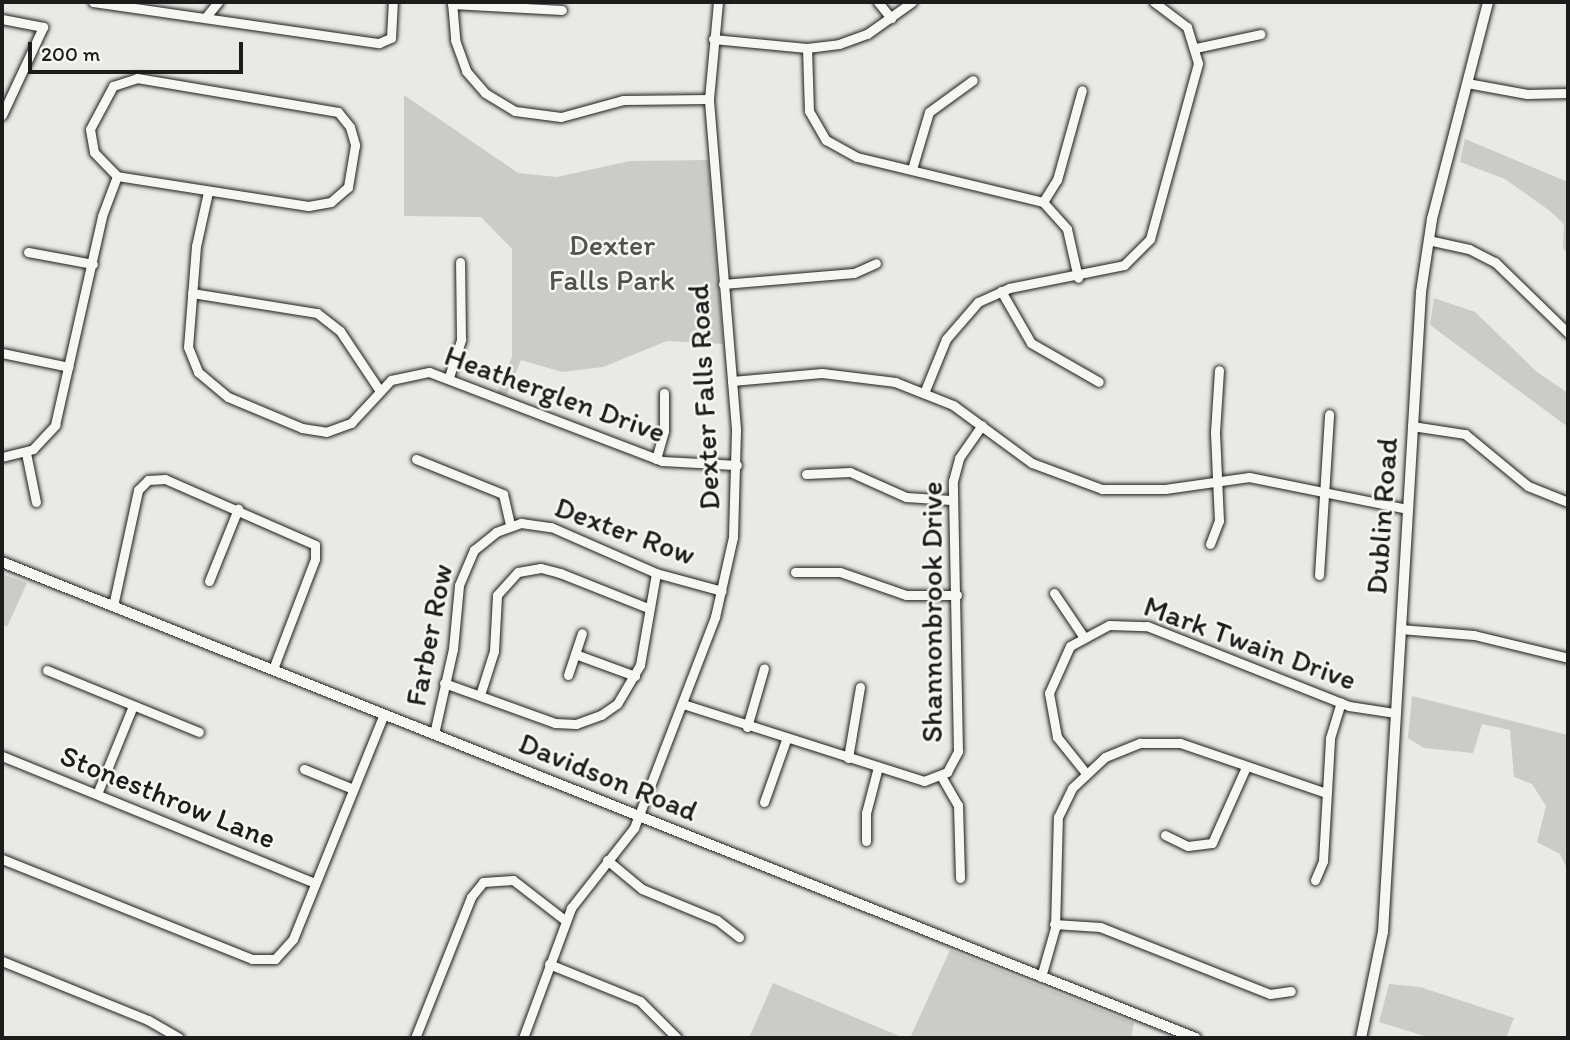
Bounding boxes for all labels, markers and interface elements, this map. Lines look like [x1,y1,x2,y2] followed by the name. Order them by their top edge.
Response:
[32,28,247,72] scale bar
[41,41,100,66] text: 200 m
[549,227,675,298] park label: Dexter Falls Park
[680,284,728,510] street label: Dexter Falls Road
[440,337,670,451] street label: Heatherglen Drive
[1359,437,1405,595] street label: Dublin Road
[914,481,950,743] street label: Shannonbrook Drive
[550,489,700,573] street label: Dexter Row
[398,561,460,709] street label: Farber Row
[1140,588,1360,698] street label: Mark Twain Drive
[513,725,703,829] street label: Davidson Road
[55,737,281,857] street label: Stonesthrow Lane

